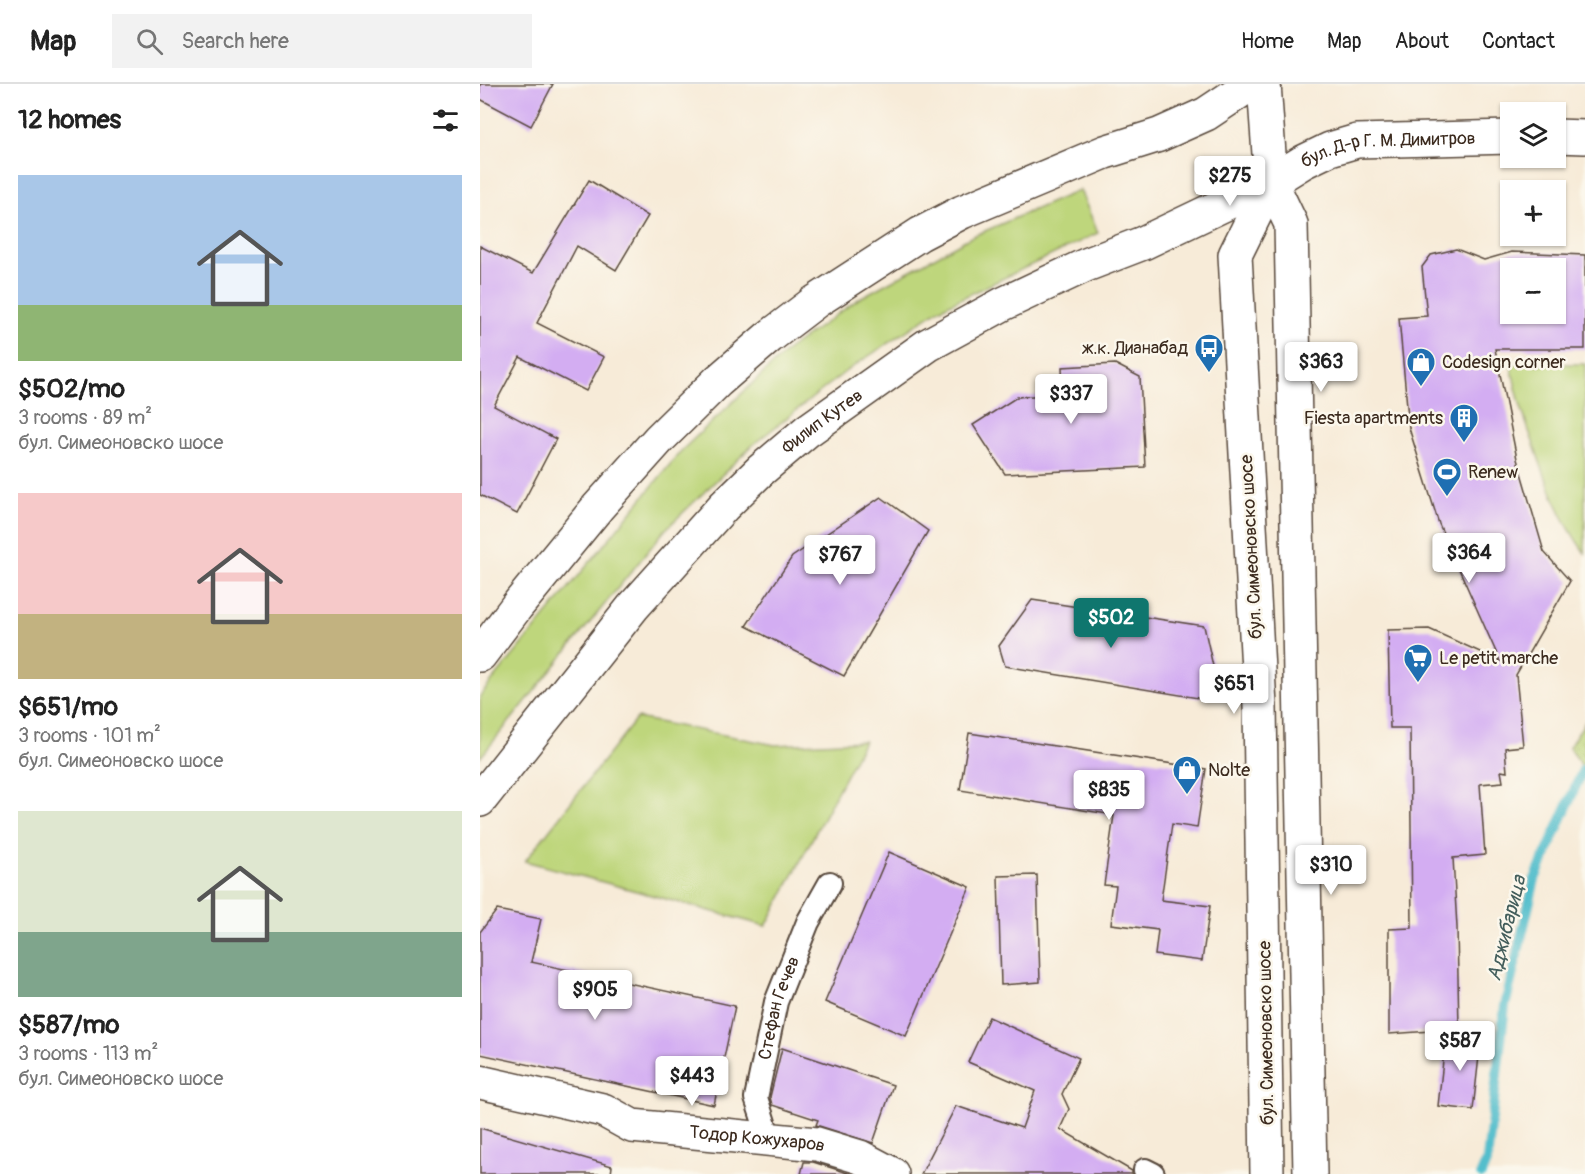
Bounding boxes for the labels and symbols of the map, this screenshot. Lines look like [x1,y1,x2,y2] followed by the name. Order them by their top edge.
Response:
[1297,127,1476,174] street label: бул. Д-р Г. М. Димитров
[1194,156,1266,207] pin: $275
[1193,332,1225,374] bus stop icon: ж.к. Дианабад
[1082,337,1188,360] place label: ж.к. Дианабад
[1285,342,1357,393] pin: $363
[1405,346,1437,388] shop icon: Codesign corner
[1442,351,1566,374] place label: Codesign corner
[1035,374,1107,425] pin: $337
[777,384,867,459] street label: Филип Кутев
[1448,402,1480,444] building icon: Fiesta apartments
[1304,407,1443,430] place label: Fiesta apartments
[1235,454,1268,640] street label: бул. Симеоновско шосе
[1431,456,1463,498] sports icon: Renew
[1468,461,1518,484] place label: Renew
[1433,533,1505,584] pin: $364
[804,535,876,586] pin: $767
[1075,598,1147,649] pin: $502
[1402,642,1434,684] supermarket icon: Le petit marche
[1439,647,1558,670] place label: Le petit marche
[1198,664,1270,715] pin: $651
[1171,754,1203,796] shop icon: Nolte
[1208,759,1250,782] place label: Nolte
[1073,770,1145,821] pin: $835
[1295,845,1367,896] pin: $310
[1481,871,1532,983] water label: Аджибарица
[1253,940,1280,1126] street label: бул. Симеоновско шосе
[753,953,805,1062] street label: Стефан Гечев
[559,970,631,1021] pin: $905
[1424,1021,1496,1072] pin: $587
[656,1056,728,1107] pin: $443
[688,1121,828,1158] street label: Тодор Кожухаров

